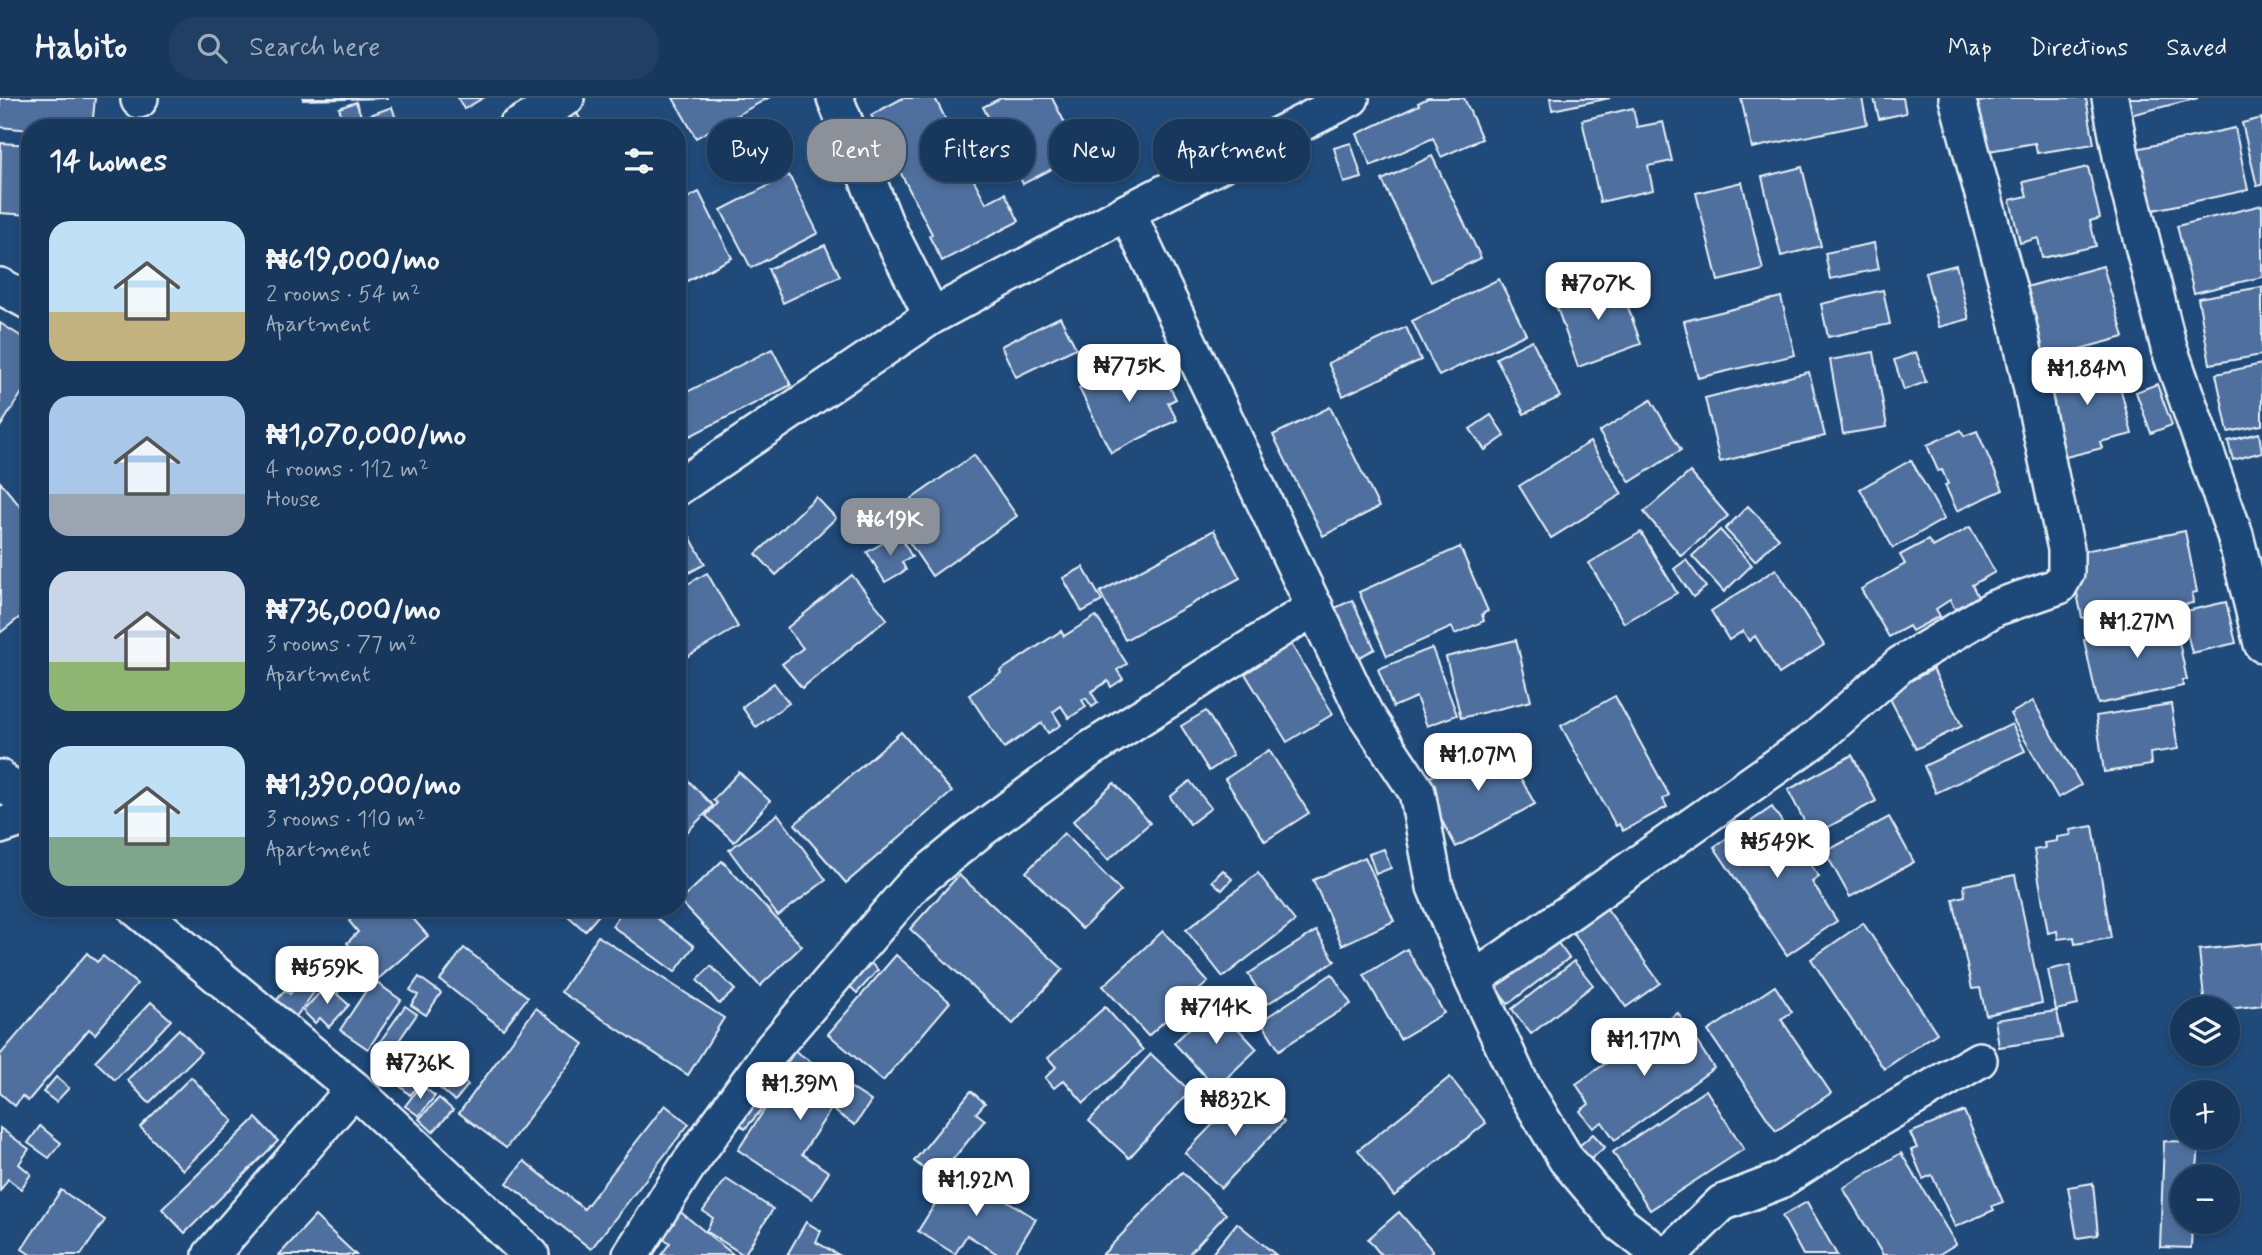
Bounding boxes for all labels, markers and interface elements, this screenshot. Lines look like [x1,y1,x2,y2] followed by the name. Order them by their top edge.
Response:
[169,17,659,80] search box
[35,26,127,70] text: Habito
[193,29,231,67] icon: search
[249,31,380,65] text: Search here
[1948,33,1992,64] text: Map
[2030,33,2128,64] text: Directions
[2166,33,2227,64] text: Saved
[707,119,793,182] chip: Buy
[807,119,906,182] chip: Rent
[920,119,1035,182] chip: Filters
[1049,119,1139,182] chip: New
[1153,119,1310,182] chip: Apartment
[49,142,167,181] text: 14 homes
[620,142,658,180] icon: filters
[266,241,440,280] text: ₦619,000/mo
[105,249,189,333] icon: home
[1549,262,1647,322] pin: ₦707K
[1562,270,1634,300] text: ₦707K
[266,280,420,310] text: 2 rooms · 54 m²
[266,310,371,340] text: Apartment
[1080,344,1178,404] pin: ₦775K
[2030,348,2144,407] pin: ₦1.84M
[1093,352,1165,382] text: ₦775K
[2048,355,2126,385] text: ₦1.84M
[266,416,466,455] text: ₦1,070,000/mo
[105,424,189,508] icon: home
[266,455,429,485] text: 4 rooms · 112 m²
[266,485,320,515] text: House
[841,498,939,558] pin: ₦619K
[857,506,923,536] text: ₦619K
[266,591,441,630] text: ₦736,000/mo
[105,599,189,683] icon: home
[2080,601,2194,660] pin: ₦1.27M
[2100,608,2174,638] text: ₦1.27M
[266,630,417,660] text: 3 rooms · 77 m²
[266,660,371,690] text: Apartment
[1421,734,1535,793] pin: ₦1.07M
[1440,741,1516,771] text: ₦1.07M
[266,766,461,805] text: ₦1,390,000/mo
[105,774,189,858] icon: home
[266,805,426,835] text: 3 rooms · 110 m²
[1728,820,1826,880] pin: ₦549K
[1741,828,1813,858] text: ₦549K
[266,835,371,865] text: Apartment
[278,946,376,1006] pin: ₦559K
[292,954,362,984] text: ₦559K
[1167,986,1265,1046] pin: ₦714K
[1181,994,1251,1024] text: ₦714K
[2170,996,2240,1234] map controls
[2170,996,2240,1066] button: layers
[1587,1018,1701,1078] pin: ₦1.17M
[1607,1026,1681,1056] text: ₦1.17M
[371,1042,469,1101] pin: ₦736K
[386,1049,454,1079] text: ₦736K
[743,1062,857,1122] pin: ₦1.39M
[762,1070,838,1100] text: ₦1.39M
[1186,1079,1284,1138] pin: ₦832K
[2170,1080,2240,1150] button: +
[1200,1086,1270,1116] text: ₦832K
[919,1158,1033,1218] pin: ₦1.92M
[2170,1164,2240,1234] button: −
[938,1166,1014,1196] text: ₦1.92M

